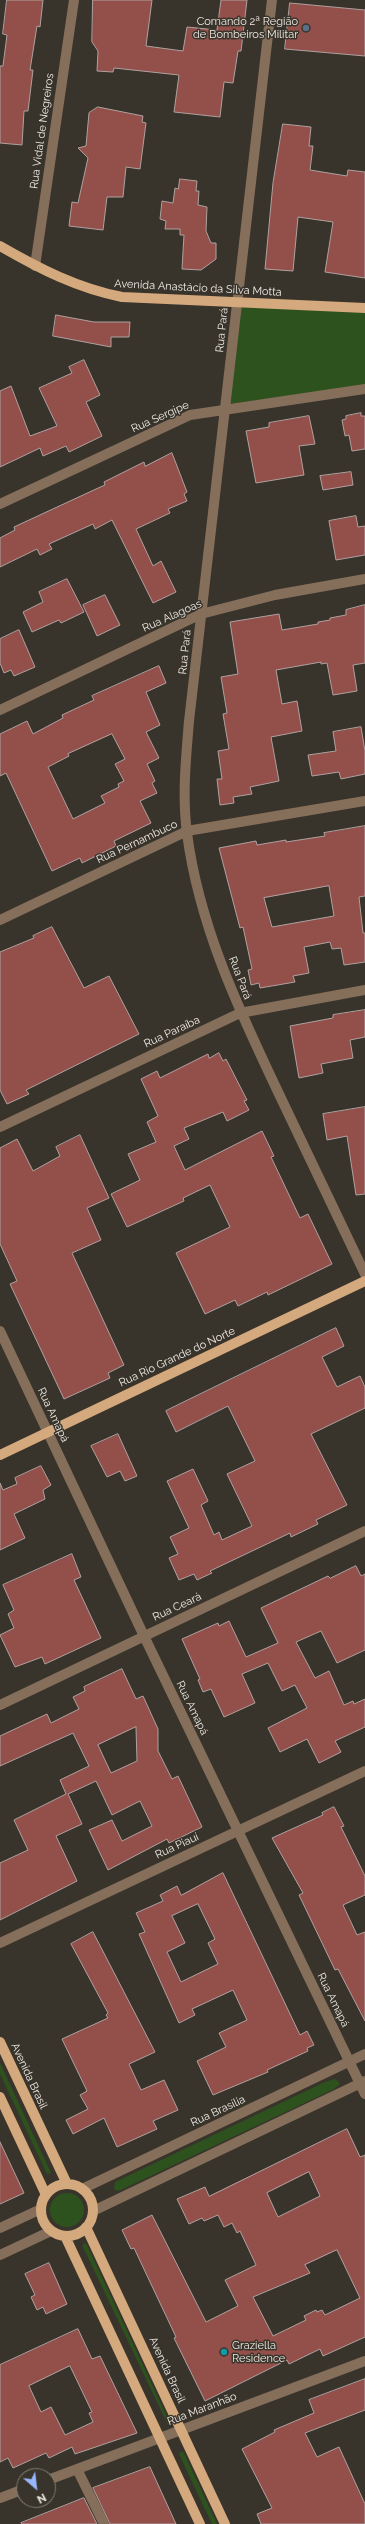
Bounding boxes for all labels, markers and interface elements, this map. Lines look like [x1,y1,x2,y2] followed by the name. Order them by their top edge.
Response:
[193,15,298,41] place label: Comando 2ª Região de Bombeiros Militar
[301,23,311,33] marker: Comando 2ª Região de Bombeiros Militar
[27,72,57,190] street label: Rua Vidal de Negreiros
[114,277,282,299] street label: Avenida Anastácio da Silva Motta
[213,307,231,353] street label: Rua Pará
[129,398,191,436] street label: Rua Sergipe
[140,597,204,635] street label: Rua Alagoas
[176,629,194,675] street label: Rua Pará
[94,817,180,867] street label: Rua Pernambuco
[226,955,254,1001] street label: Rua Pará
[142,1013,202,1051] street label: Rua Paraíba
[117,1324,237,1390] street label: Rua Rio Grande do Norte
[35,1386,71,1444] street label: Rua Amapá
[151,1590,203,1624] street label: Rua Ceará
[173,1679,211,1737] street label: Rua Amapá
[153,1830,201,1862] street label: Rua Piauí
[314,1971,352,2029] street label: Rua Amapá
[8,2041,50,2111] street label: Avenida Brasil
[189,2093,247,2129] street label: Rua Brasília
[146,2335,188,2405] street label: Avenida Brasil
[232,2339,285,2365] place label: Graziella Residence
[219,2347,229,2357] marker: Graziella Residence
[165,2390,239,2428] street label: Rua Maranhão
[16,2468,56,2508] north arrow
[35,2490,48,2506] text: N

